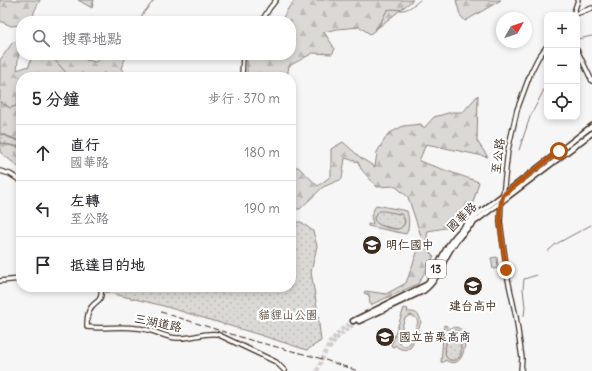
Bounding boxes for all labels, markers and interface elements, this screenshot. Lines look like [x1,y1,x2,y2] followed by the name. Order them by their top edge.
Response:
[496,12,532,48] north arrow
[544,12,580,120] map controls
[544,12,580,48] button: +
[16,16,296,60] search box
[30,27,52,49] icon: search
[62,29,122,48] text: 搜尋地點
[544,48,580,84] button: −
[544,84,580,120] button: locate
[32,88,80,110] text: 5 分鐘
[208,90,280,107] text: 步行 · 370 m
[70,135,100,154] text: 直行
[488,137,507,175] street label: 至公路
[32,142,54,164] icon: ahead
[550,142,568,160] route start
[244,144,280,161] text: 180 m
[70,154,109,171] text: 國華路
[70,191,100,210] text: 左轉
[32,198,54,220] icon: left
[443,199,480,235] street label: 國華路
[244,200,280,217] text: 190 m
[70,210,109,227] text: 至公路
[361,234,383,256] school or university icon: 明仁國中
[386,237,434,252] place label: 明仁國中
[32,254,54,276] icon: arrive
[70,255,145,274] text: 抵達目的地
[426,260,446,278] road number: 13
[497,261,515,279] route end
[462,275,484,297] school or university icon: 建台高中
[449,298,497,313] place label: 建台高中
[258,307,318,322] park label: 貓貍山公園
[133,311,183,334] street label: 三湖道路
[374,326,396,348] school or university icon: 國立苗栗高商
[399,329,471,344] place label: 國立苗栗高商

